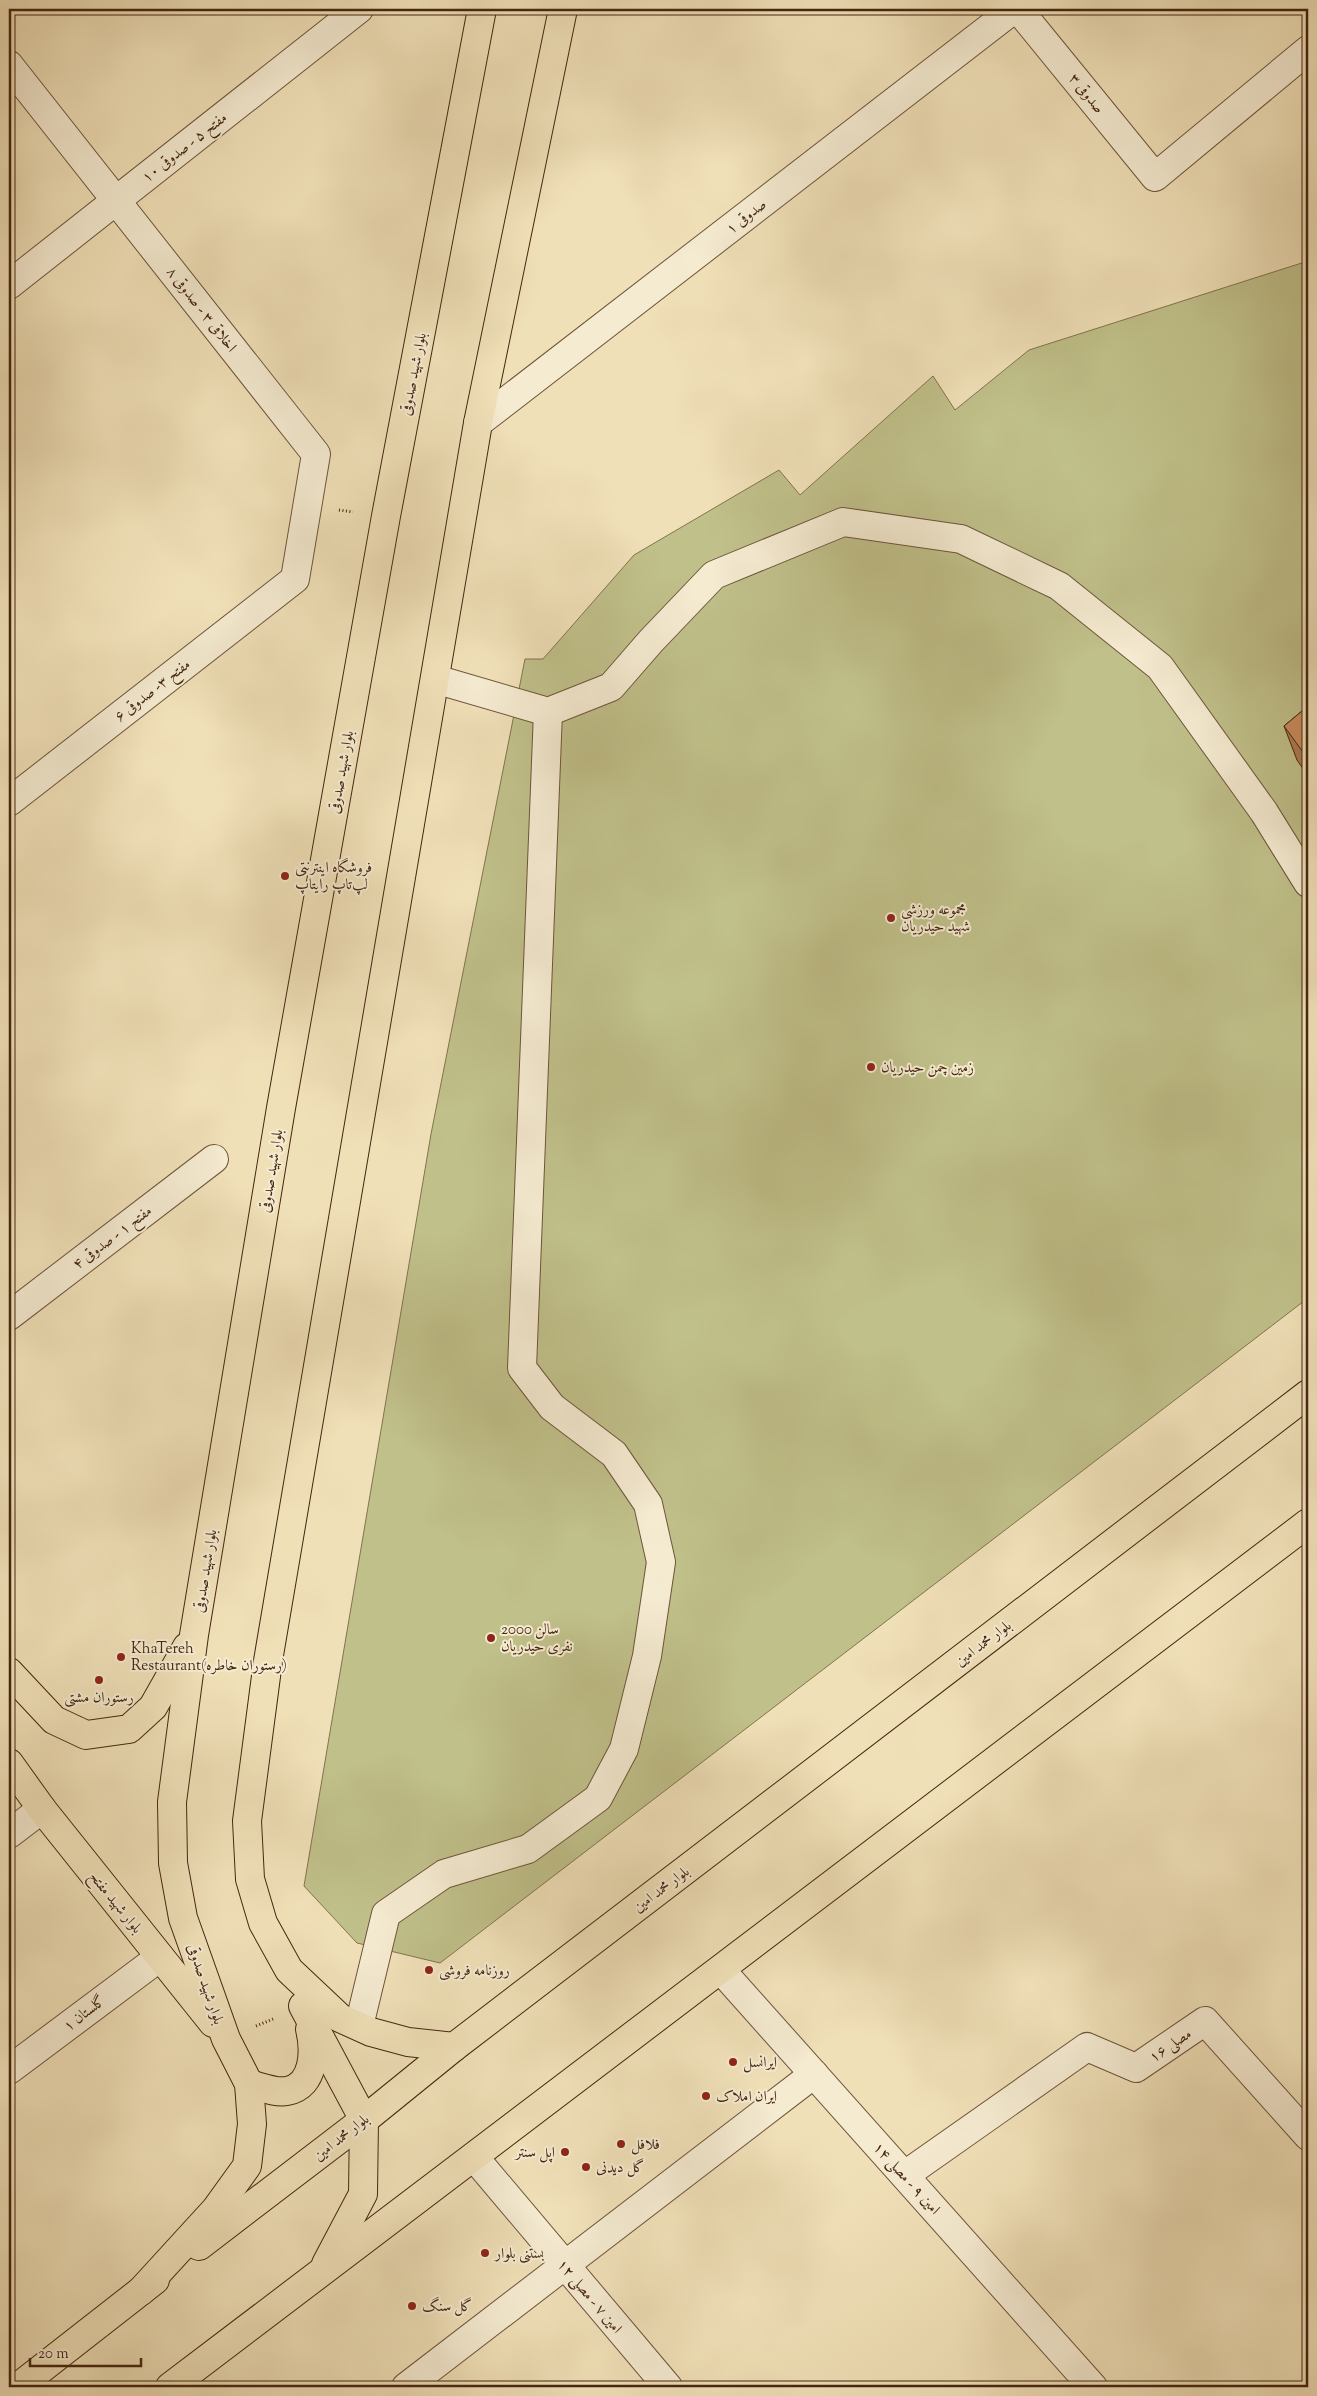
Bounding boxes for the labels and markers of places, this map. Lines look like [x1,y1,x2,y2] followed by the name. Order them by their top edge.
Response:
[295,857,372,896] place label: فروشگاه اینترنتی لپ‌تاپ رایتاپ
[279,870,291,882] marker: فروشگاه اینترنتی لپ‌تاپ رایتاپ
[901,900,970,938] place label: مجموعه ورزشی شهید حیدریان
[885,912,897,924] marker: مجموعه ورزشی شهید حیدریان
[881,1058,974,1079] place label: زمین چمن حیدریان
[865,1061,877,1073] marker: زمین چمن حیدریان
[501,1620,573,1658] place label: سالن 2000 نفری حیدریان
[485,1632,497,1644] marker: سالن 2000 نفری حیدریان
[131,1639,287,1677] place label: KhaTereh Restaurant(رستوران خاطره)
[115,1651,127,1663] marker: KhaTereh Restaurant(رستوران خاطره)
[93,1674,105,1686] marker: رستوران مشتی
[64,1688,134,1709] place label: رستوران مشتی
[439,1961,510,1982] place label: روزنامه فروشی
[423,1964,435,1976] marker: روزنامه فروشی
[743,2053,777,2074] place label: ایرانسل
[727,2056,739,2068] marker: ایرانسل
[716,2087,777,2108] place label: ایران املاک
[700,2090,712,2102] marker: ایران املاک
[631,2135,660,2156] place label: فلافل
[615,2138,627,2150] marker: فلافل
[514,2143,555,2164] place label: اپل سنتر
[559,2146,571,2158] marker: اپل سنتر
[596,2158,645,2179] place label: گل دیدنی
[580,2161,592,2173] marker: گل دیدنی
[493,2244,545,2265] place label: بستنی بلوار
[479,2247,491,2259] marker: بستنی بلوار
[422,2296,472,2318] place label: گل سنگ
[406,2300,418,2312] marker: گل سنگ

